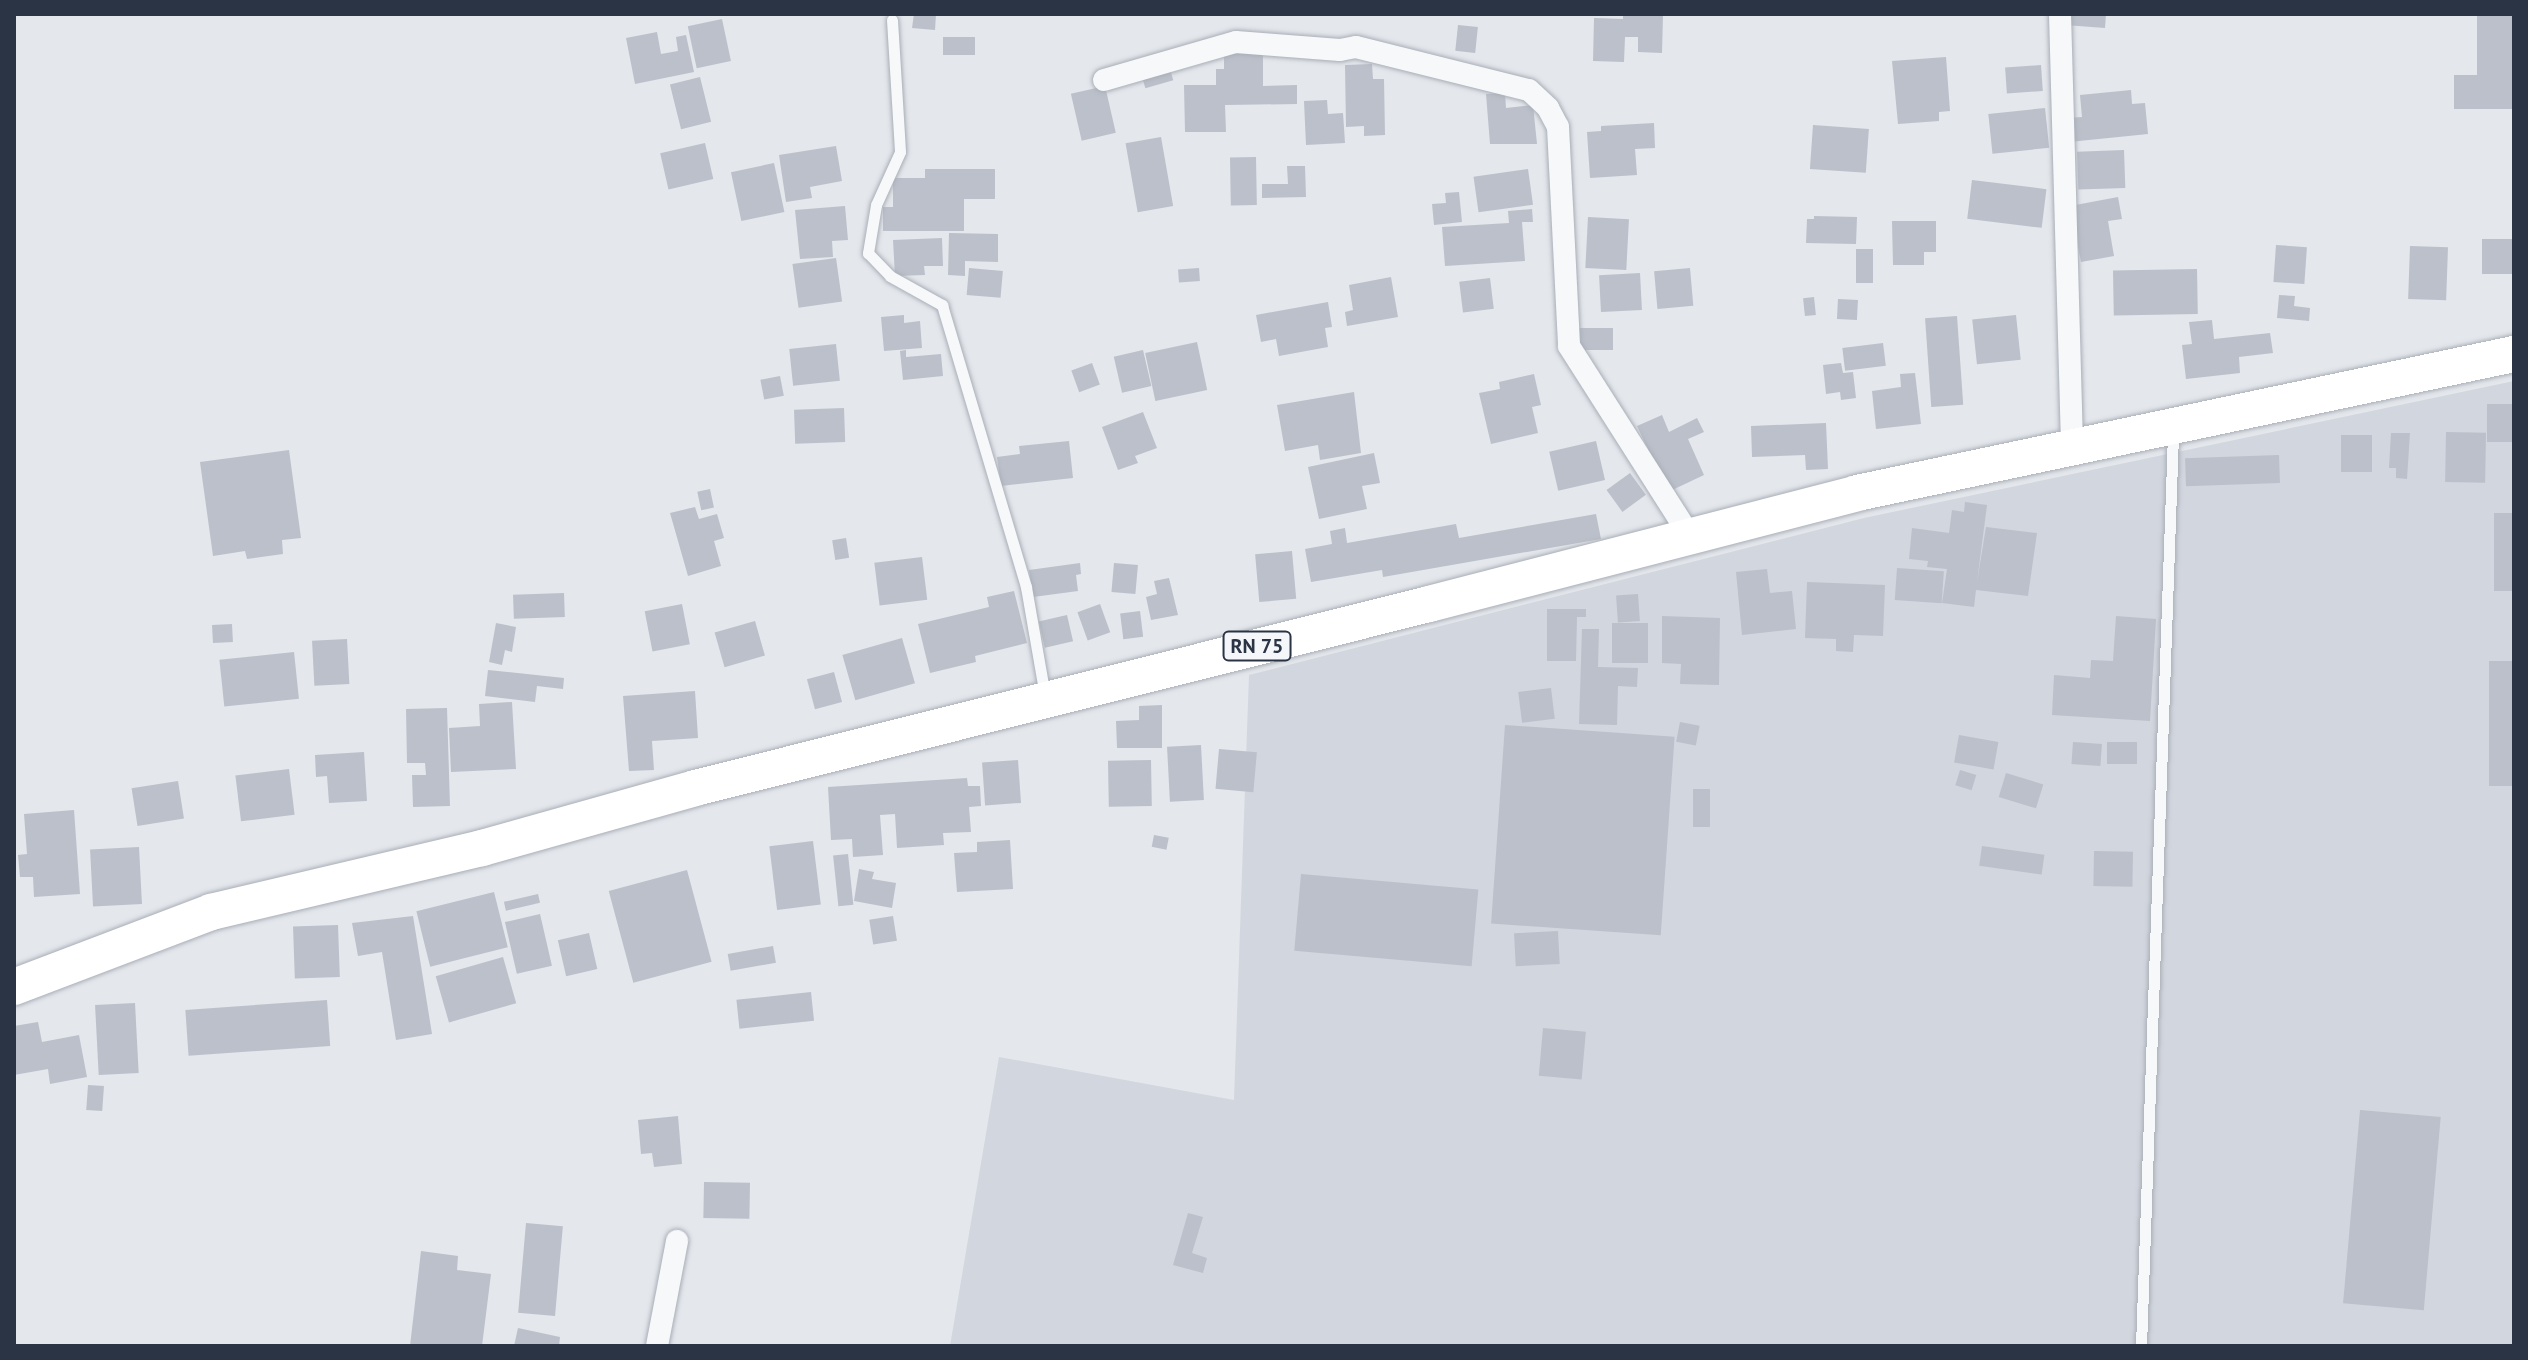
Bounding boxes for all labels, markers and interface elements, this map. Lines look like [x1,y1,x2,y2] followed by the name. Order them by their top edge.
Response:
[1221,630,1293,662] road number: RN 75

